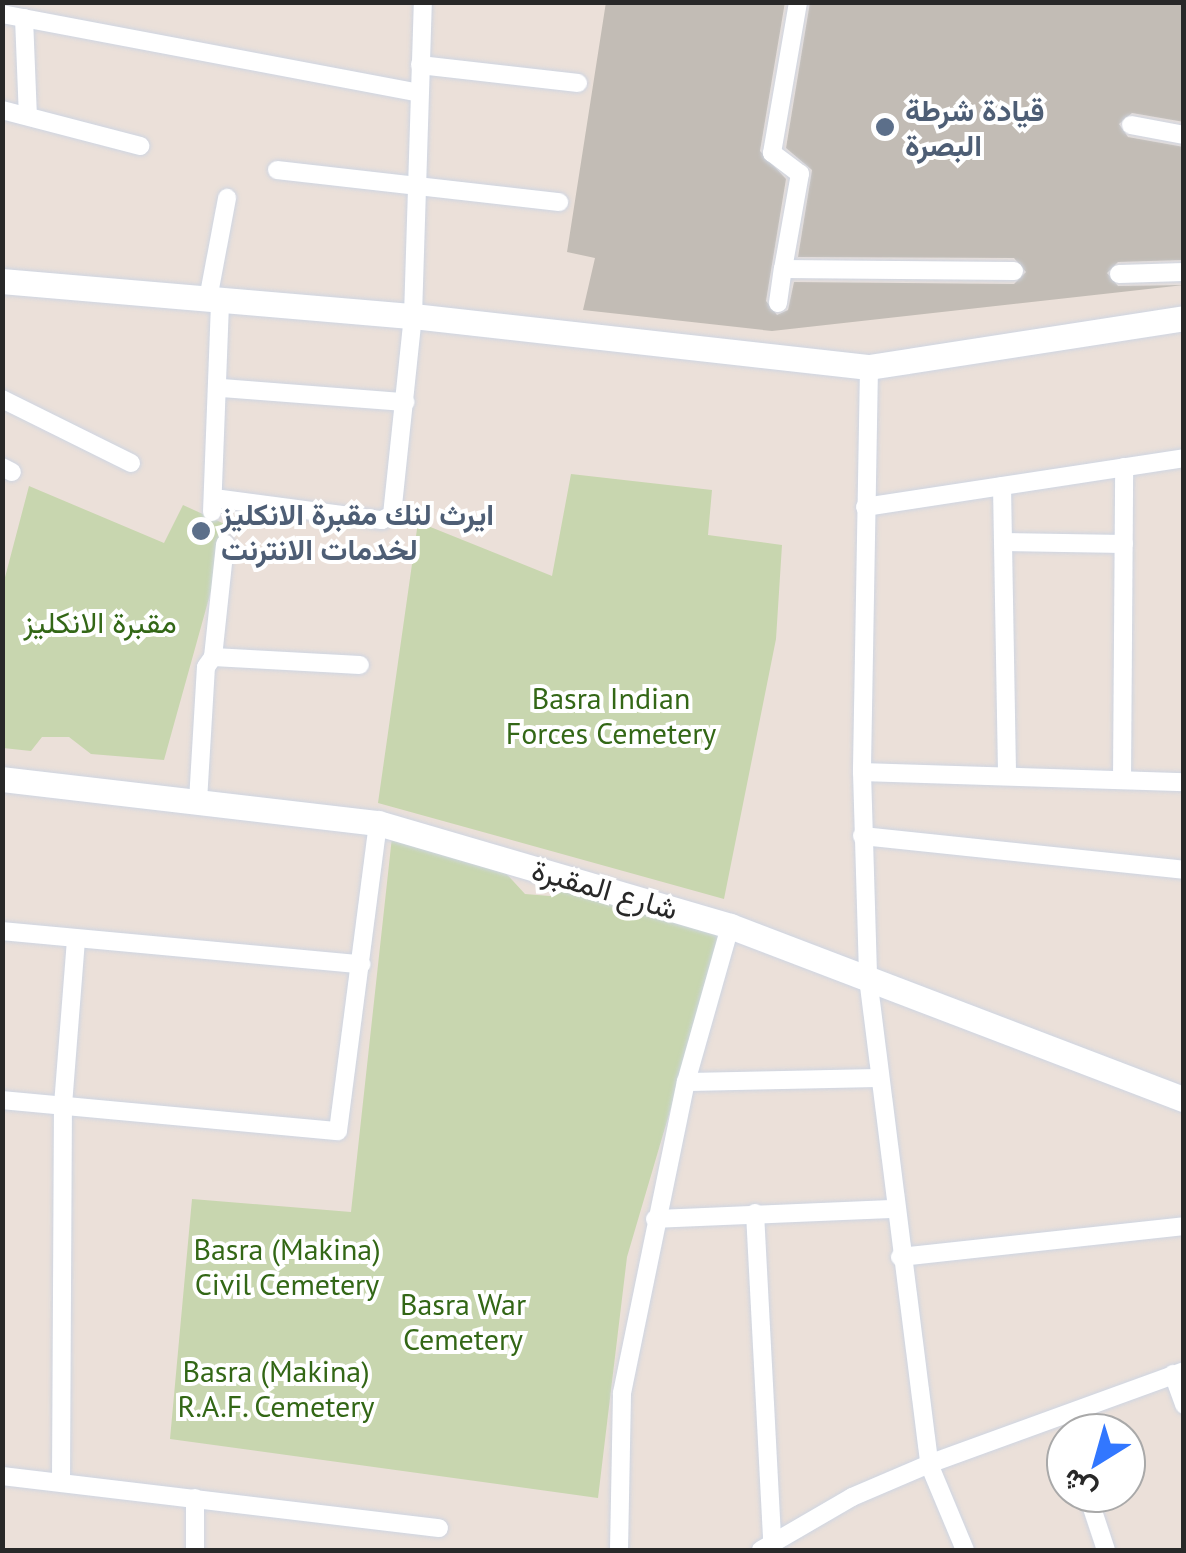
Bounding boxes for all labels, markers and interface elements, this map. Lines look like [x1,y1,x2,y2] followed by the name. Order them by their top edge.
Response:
[905,92,1045,162] place label: قيادة شرطة البصرة
[874,116,896,138] marker: قيادة شرطة البصرة
[221,496,494,566] place label: ايرث لنك مقبرة الانكليز لخدمات الانترنت
[190,520,212,542] marker: ايرث لنك مقبرة الانكليز لخدمات الانترنت
[23,604,177,640] park label: مقبرة الانكليز
[506,680,716,750] park label: Basra Indian Forces Cemetery
[528,851,682,927] street label: شارع المقبرة
[193,1231,381,1302] park label: Basra (Makina) Civil Cemetery
[400,1286,526,1356] park label: Basra War Cemetery
[176,1353,376,1424] park label: Basra (Makina) R.A.F. Cemetery
[1046,1413,1146,1513] north arrow
[1054,1461,1103,1511] text: ش

